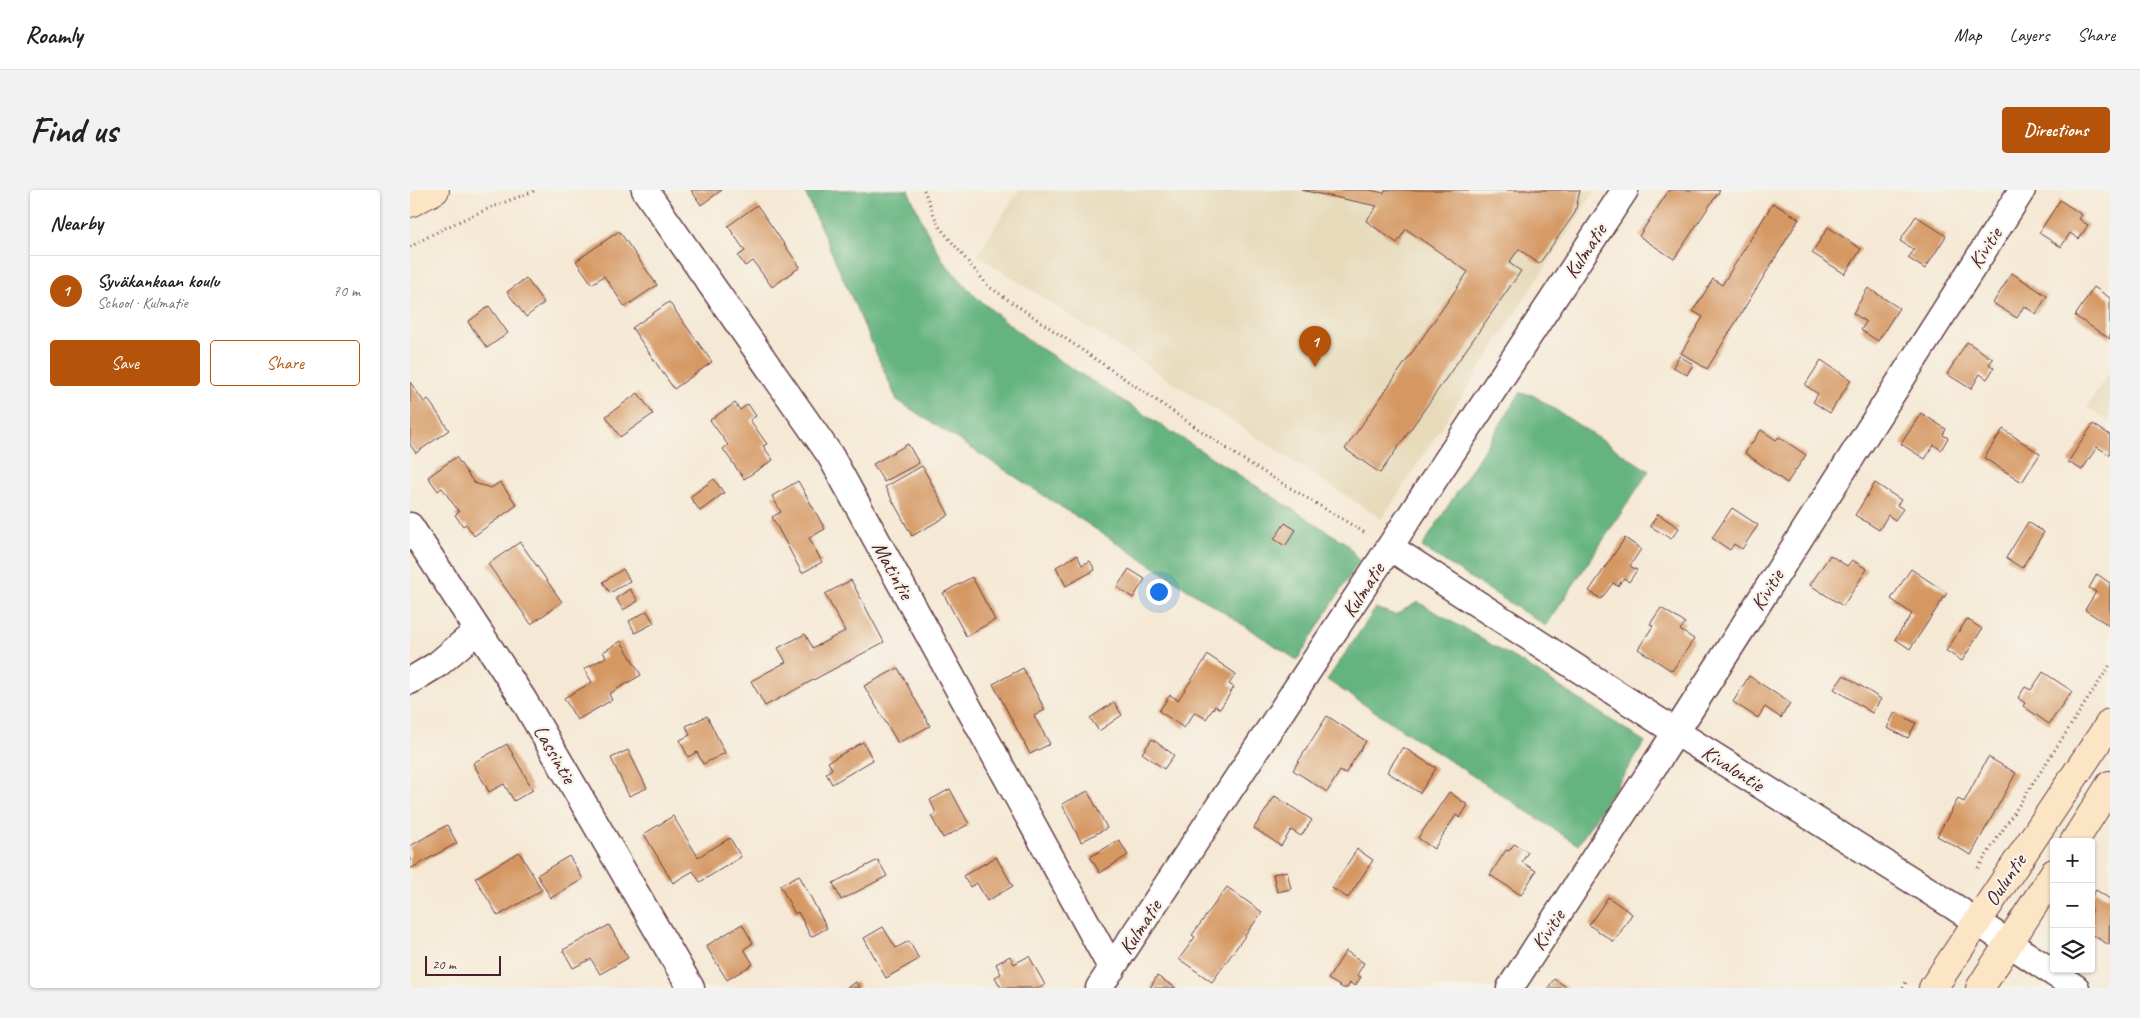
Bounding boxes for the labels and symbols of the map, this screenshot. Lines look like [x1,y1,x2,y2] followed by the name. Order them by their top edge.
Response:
[1558,217,1613,283] street label: Kulmatie
[1962,221,2009,273] street label: Kivitie
[1299,326,1331,367] pin: 1
[867,536,921,605] street label: Matintie
[1336,556,1391,622] street label: Kulmatie
[1744,563,1791,615] street label: Kivitie
[1146,579,1172,605] your location
[528,720,583,790] street label: Lassintie
[1697,739,1770,798] street label: Kivalontie
[1978,847,2033,911] street label: Ouluntie
[1113,893,1168,959] street label: Kulmatie
[1525,903,1572,955] street label: Kivitie
[425,953,501,976] scale bar

